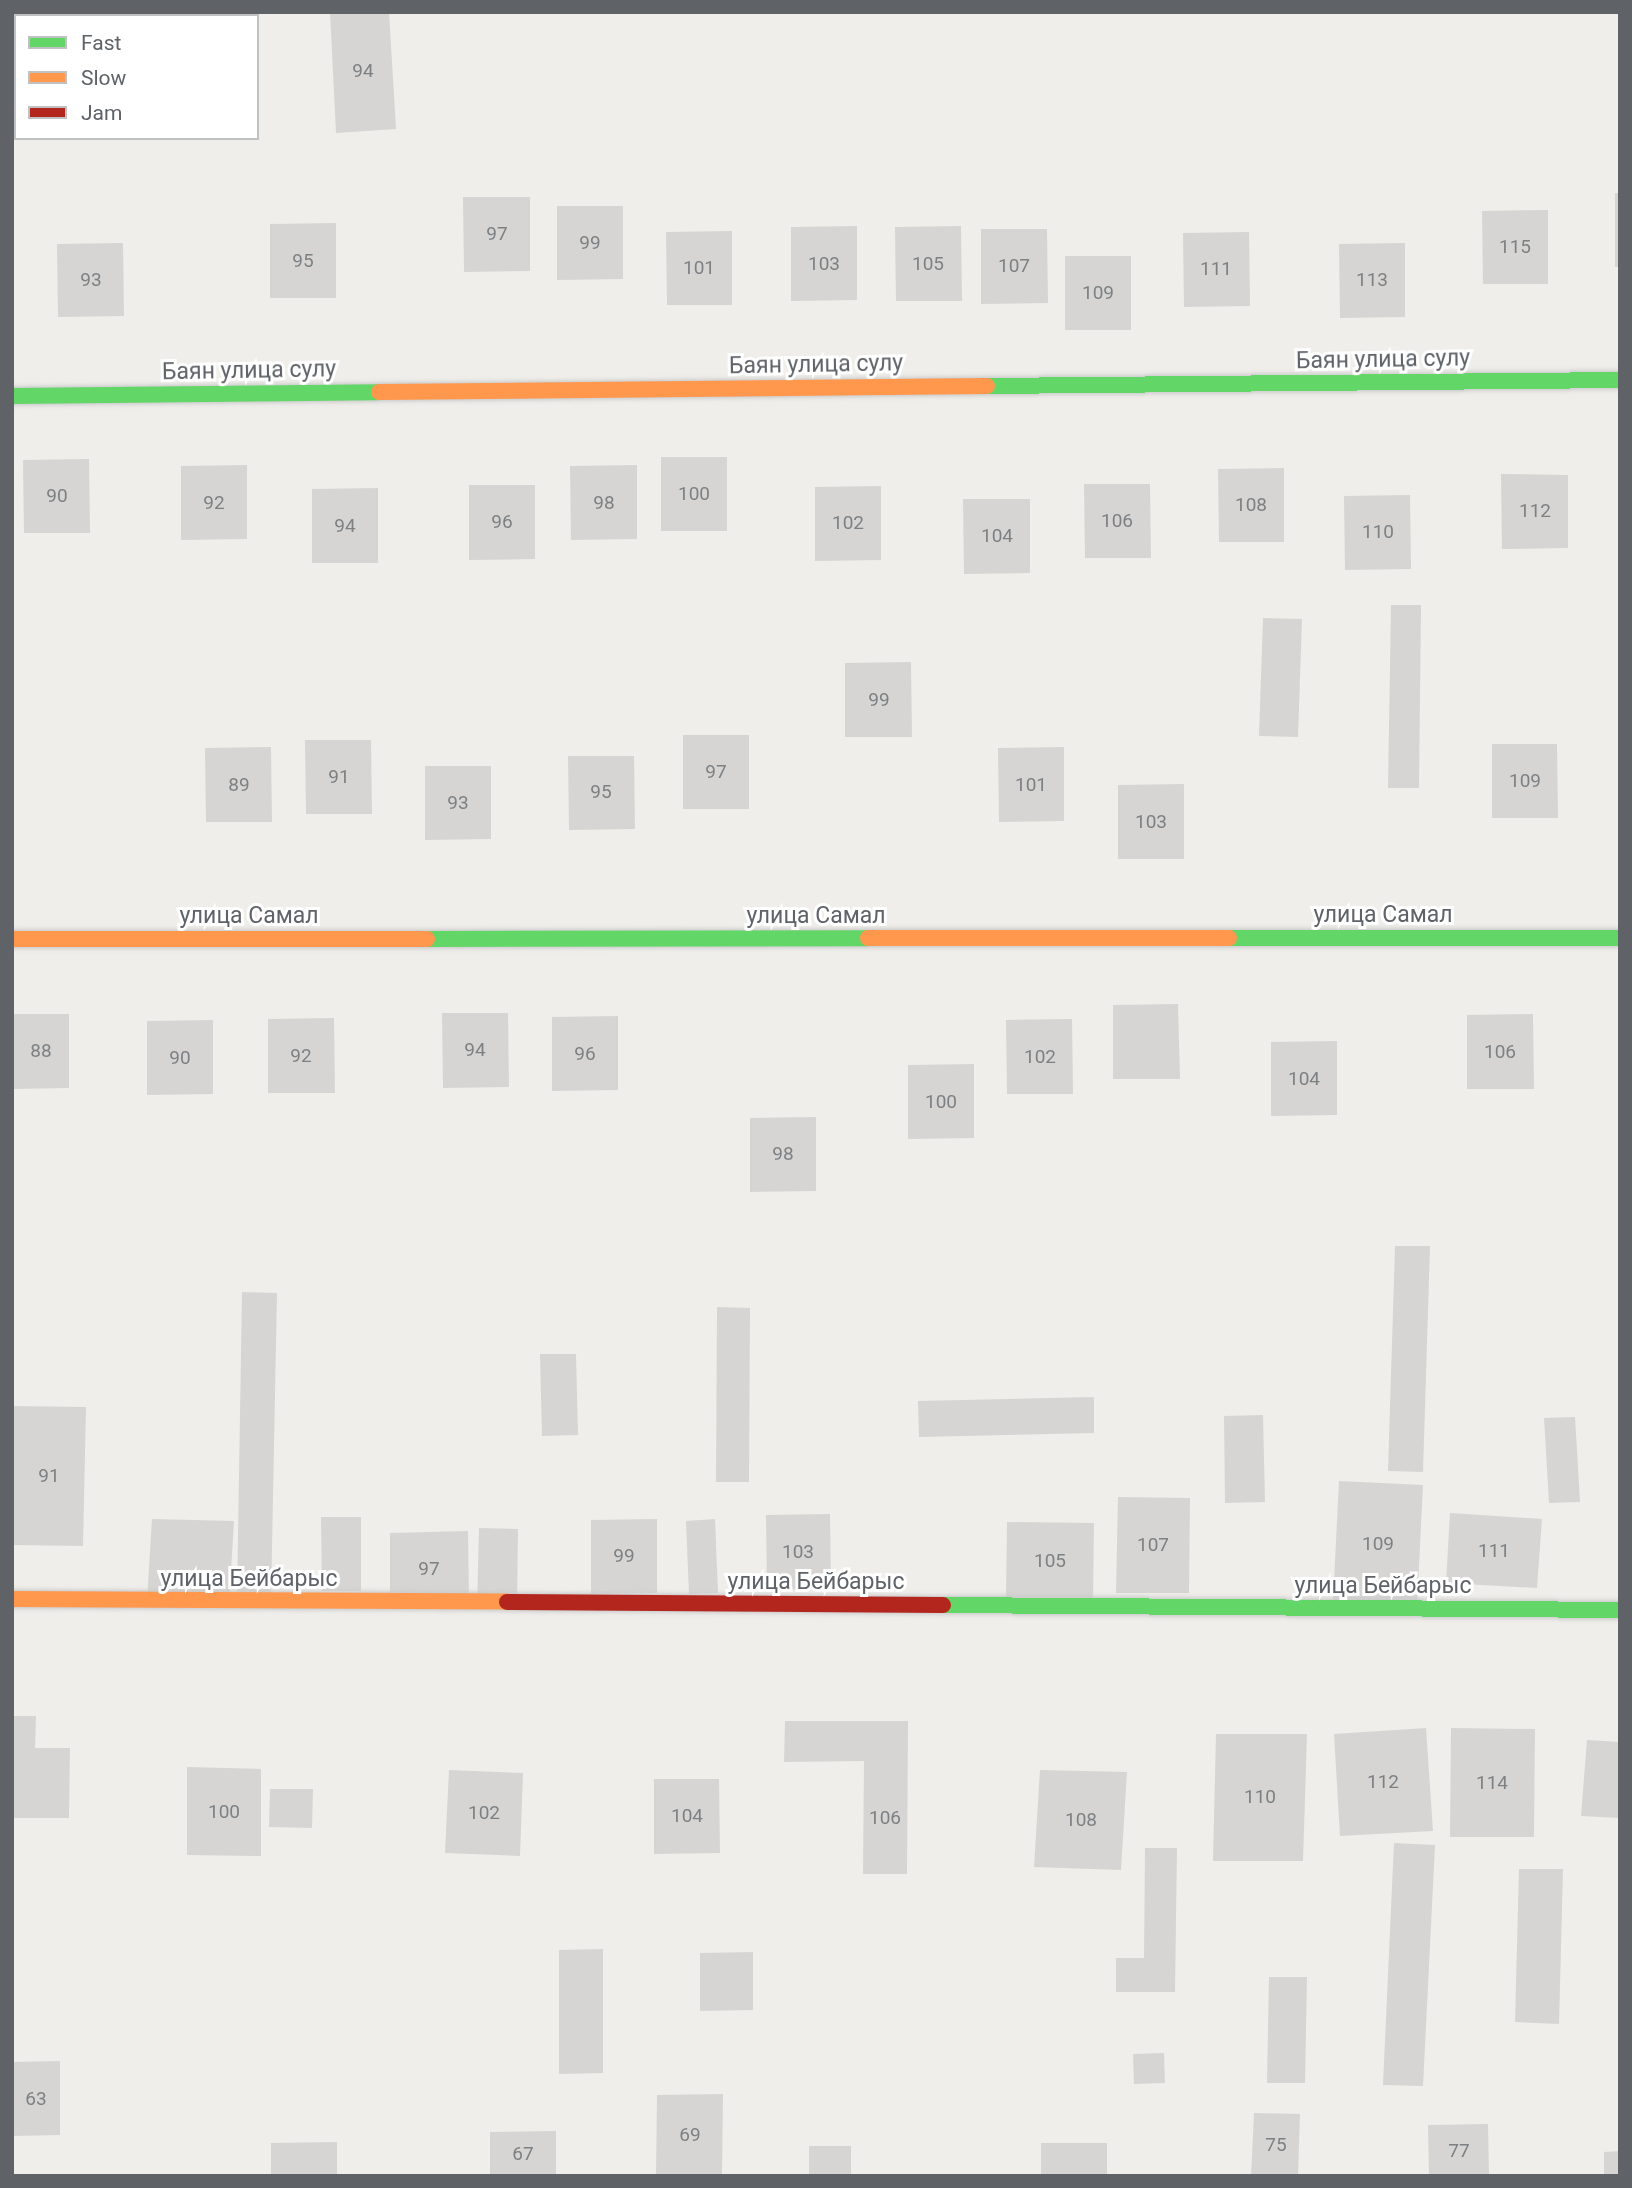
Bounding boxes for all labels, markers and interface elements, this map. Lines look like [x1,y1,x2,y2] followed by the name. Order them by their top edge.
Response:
[14,14,259,140] legend
[81,31,121,55] text: Fast
[352,60,374,82] house number: 94
[81,66,126,90] text: Slow
[81,101,122,125] text: Jam
[486,223,508,245] house number: 97
[579,232,601,254] house number: 99
[1499,236,1531,258] house number: 115
[292,250,314,272] house number: 95
[808,253,840,275] house number: 103
[912,253,944,275] house number: 105
[998,255,1030,277] house number: 107
[683,257,715,279] house number: 101
[1200,258,1232,280] house number: 111
[80,269,102,291] house number: 93
[1356,269,1388,291] house number: 113
[1082,282,1114,304] house number: 109
[1296,345,1470,375] street label: Баян улица сулу
[729,350,903,380] street label: Баян улица сулу
[162,356,336,386] street label: Баян улица сулу
[678,483,710,505] house number: 100
[46,485,68,507] house number: 90
[203,492,225,514] house number: 92
[593,492,615,514] house number: 98
[1235,494,1267,516] house number: 108
[1519,500,1551,522] house number: 112
[1101,510,1133,532] house number: 106
[491,511,513,533] house number: 96
[832,512,864,534] house number: 102
[334,515,356,537] house number: 94
[1362,521,1394,543] house number: 110
[981,525,1013,547] house number: 104
[868,689,890,711] house number: 99
[705,761,727,783] house number: 97
[328,766,350,788] house number: 91
[1509,770,1541,792] house number: 109
[228,774,250,796] house number: 89
[1015,774,1047,796] house number: 101
[590,781,612,803] house number: 95
[447,792,469,814] house number: 93
[1135,811,1167,833] house number: 103
[1313,901,1453,929] street label: улица Самал
[179,902,319,930] street label: улица Самал
[746,902,886,930] street label: улица Самал
[464,1039,486,1061] house number: 94
[30,1040,52,1062] house number: 88
[1484,1041,1516,1063] house number: 106
[574,1043,596,1065] house number: 96
[290,1045,312,1067] house number: 92
[1024,1046,1056,1068] house number: 102
[169,1047,191,1069] house number: 90
[1288,1068,1320,1090] house number: 104
[925,1091,957,1113] house number: 100
[772,1143,794,1165] house number: 98
[38,1465,60,1487] house number: 91
[1362,1533,1394,1555] house number: 109
[1137,1534,1169,1556] house number: 107
[1478,1540,1510,1562] house number: 111
[782,1541,814,1563] house number: 103
[613,1545,635,1567] house number: 99
[1034,1550,1066,1572] house number: 105
[418,1558,440,1580] house number: 97
[161,1565,337,1593] street label: улица Бейбарыс
[728,1568,904,1596] street label: улица Бейбарыс
[1295,1572,1471,1600] street label: улица Бейбарыс
[1367,1771,1399,1793] house number: 112
[1476,1772,1508,1794] house number: 114
[1244,1786,1276,1808] house number: 110
[208,1801,240,1823] house number: 100
[468,1802,500,1824] house number: 102
[671,1805,703,1827] house number: 104
[869,1807,901,1829] house number: 106
[1065,1809,1097,1831] house number: 108
[25,2088,47,2110] house number: 63
[679,2124,701,2146] house number: 69
[1265,2134,1287,2156] house number: 75
[1448,2140,1470,2162] house number: 77
[512,2143,534,2165] house number: 67

